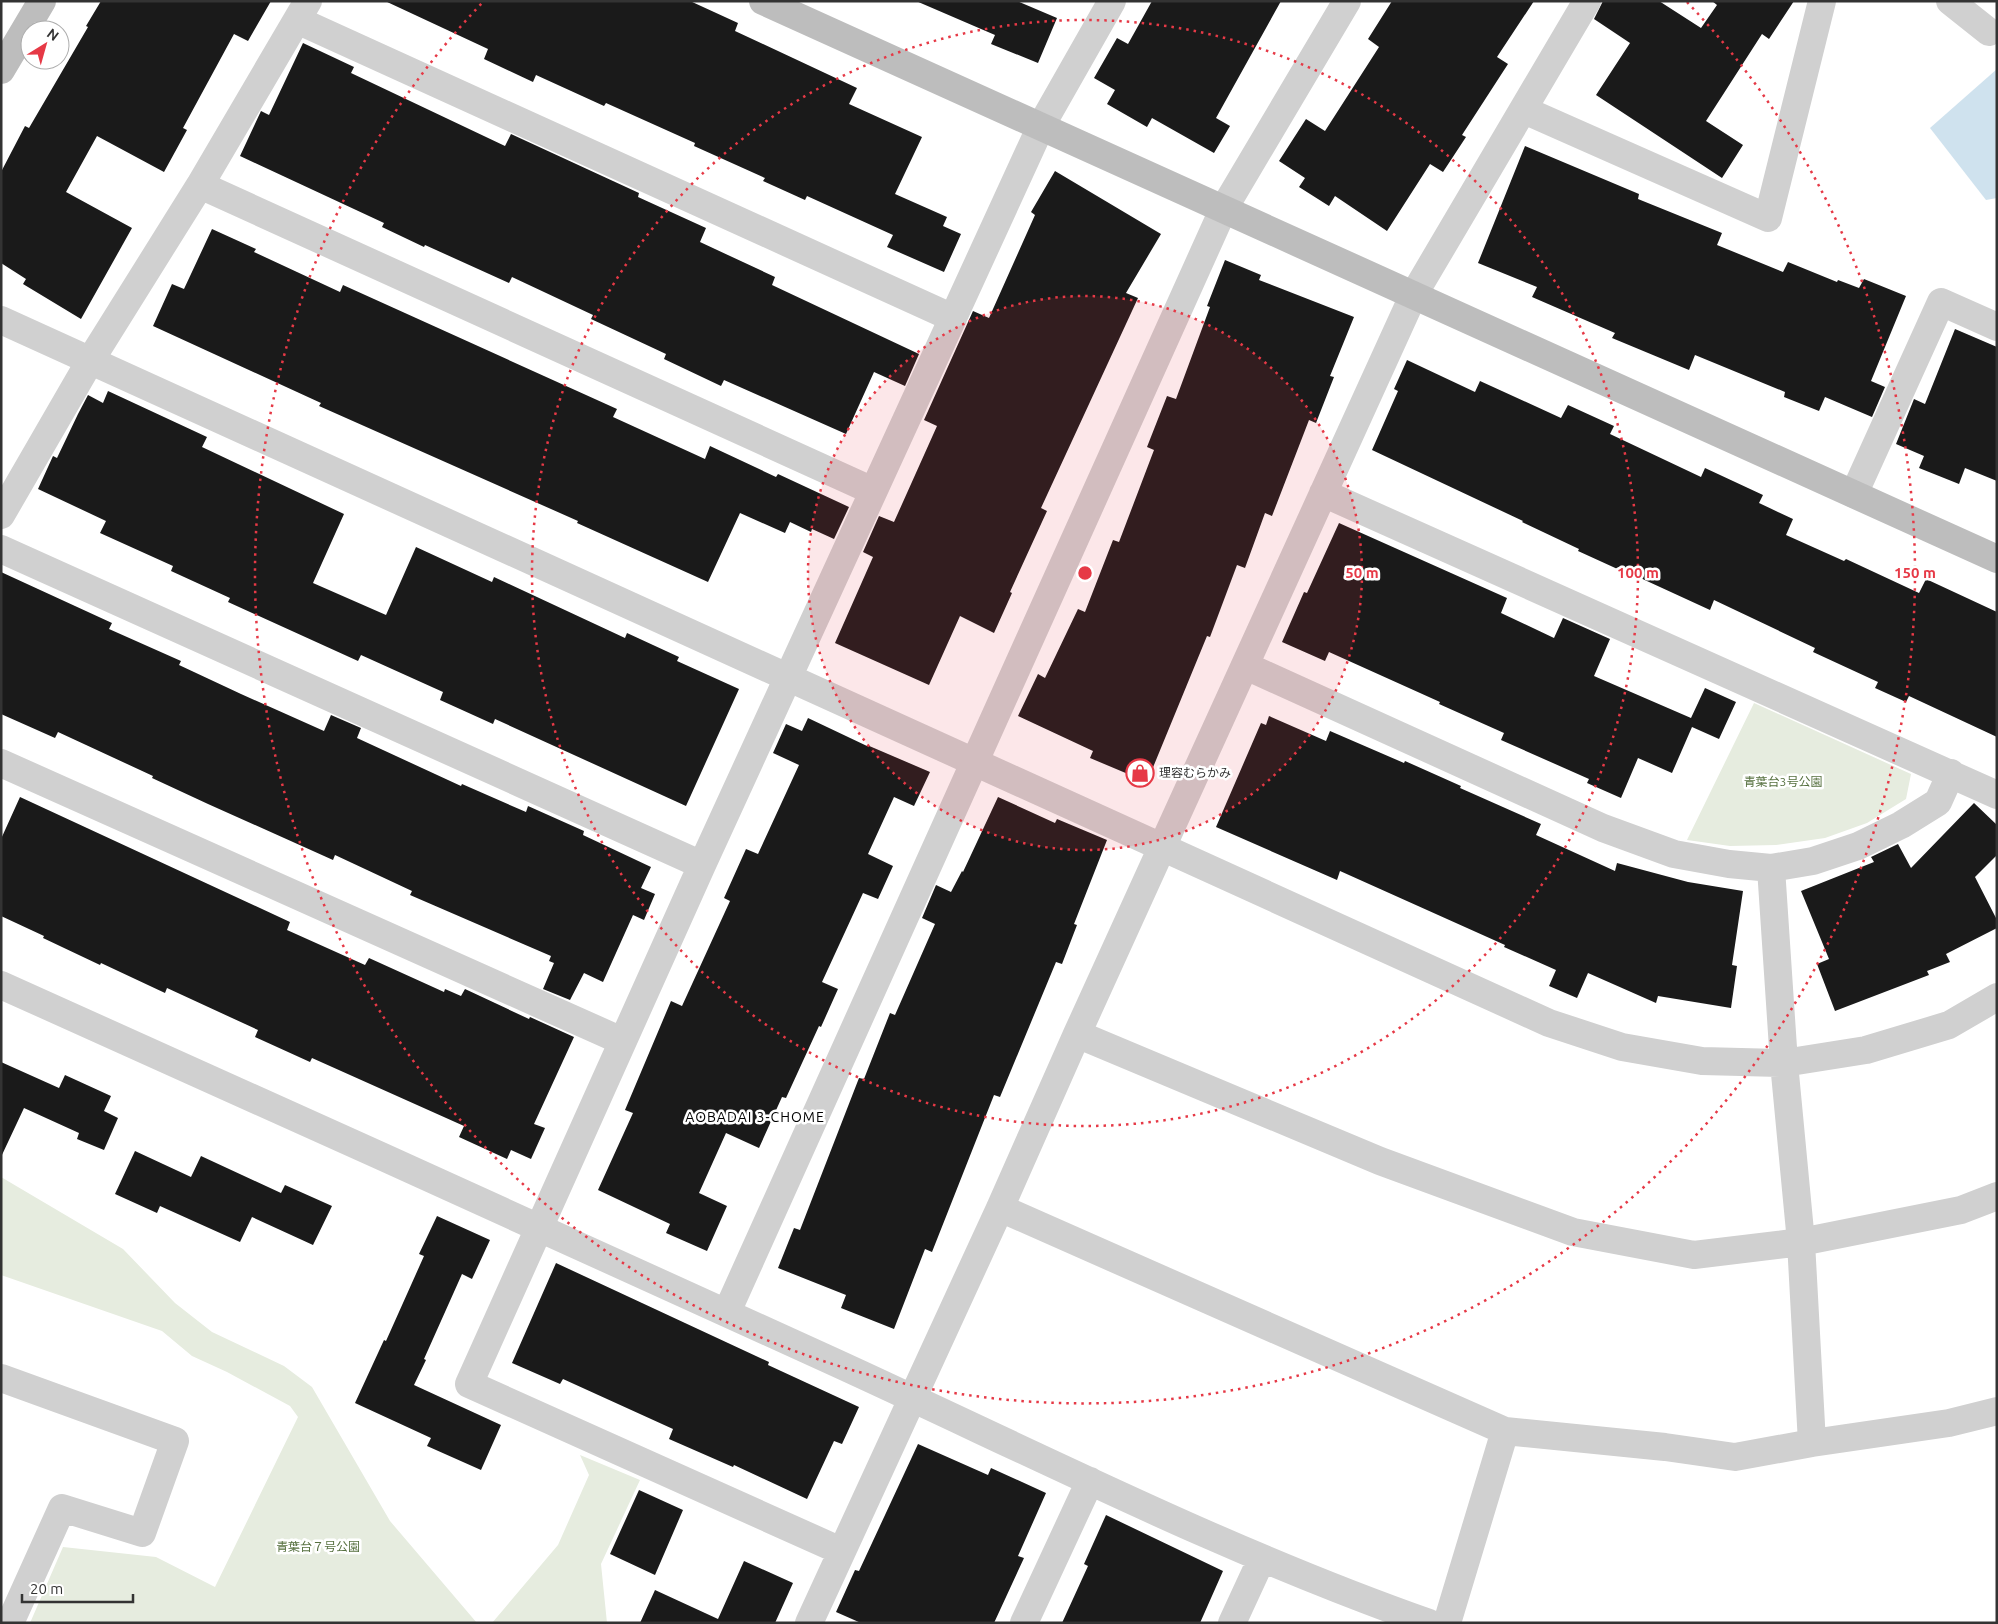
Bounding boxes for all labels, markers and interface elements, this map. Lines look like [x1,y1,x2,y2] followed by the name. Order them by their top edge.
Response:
[20,20,70,70] north arrow
[44,25,62,44] text: N
[1076,564,1094,582] centre of rings
[1345,564,1379,581] text: 50 m
[1617,564,1659,581] text: 100 m
[1894,564,1936,581] text: 150 m
[1125,758,1155,788] shop icon: 理容むらかみ
[1159,766,1231,779] place label: 理容むらかみ
[1744,775,1822,788] park label: 青葉台3号公園
[685,1109,825,1125] district label: AOBADAI 3-CHOME
[276,1540,360,1553] park label: 青葉台７号公園
[22,1572,134,1604] scale bar
[30,1580,63,1597] text: 20 m

